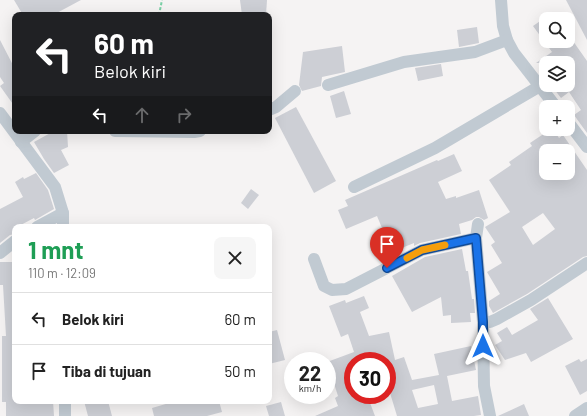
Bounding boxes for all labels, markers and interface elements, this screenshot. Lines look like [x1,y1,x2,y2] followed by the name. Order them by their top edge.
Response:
[539,12,575,180] map controls
[539,12,575,48] button: search
[94,26,154,60] text: 60 m
[28,28,80,80] icon: left
[539,56,575,92] button: layers
[94,60,166,82] text: Belok kiri
[539,100,575,136] button: +
[89,104,111,126] icon: left
[131,104,153,126] icon: ahead
[173,104,195,126] icon: right
[539,144,575,180] button: −
[370,227,404,268] pin
[376,233,398,255] icon: arrive
[28,235,84,264] text: 1 mnt
[214,237,256,279] button: close
[28,265,96,281] text: 110 m · 12:09
[28,308,50,330] icon: left
[62,310,124,328] text: Belok kiri
[224,310,256,328] text: 60 m
[462,325,504,367] position arrow
[344,352,396,404] speed limit sign: 30
[28,360,50,382] icon: arrive
[299,361,321,385] text: 22
[62,362,151,380] text: Tiba di tujuan
[224,362,256,380] text: 50 m
[299,382,321,394] text: km/h

